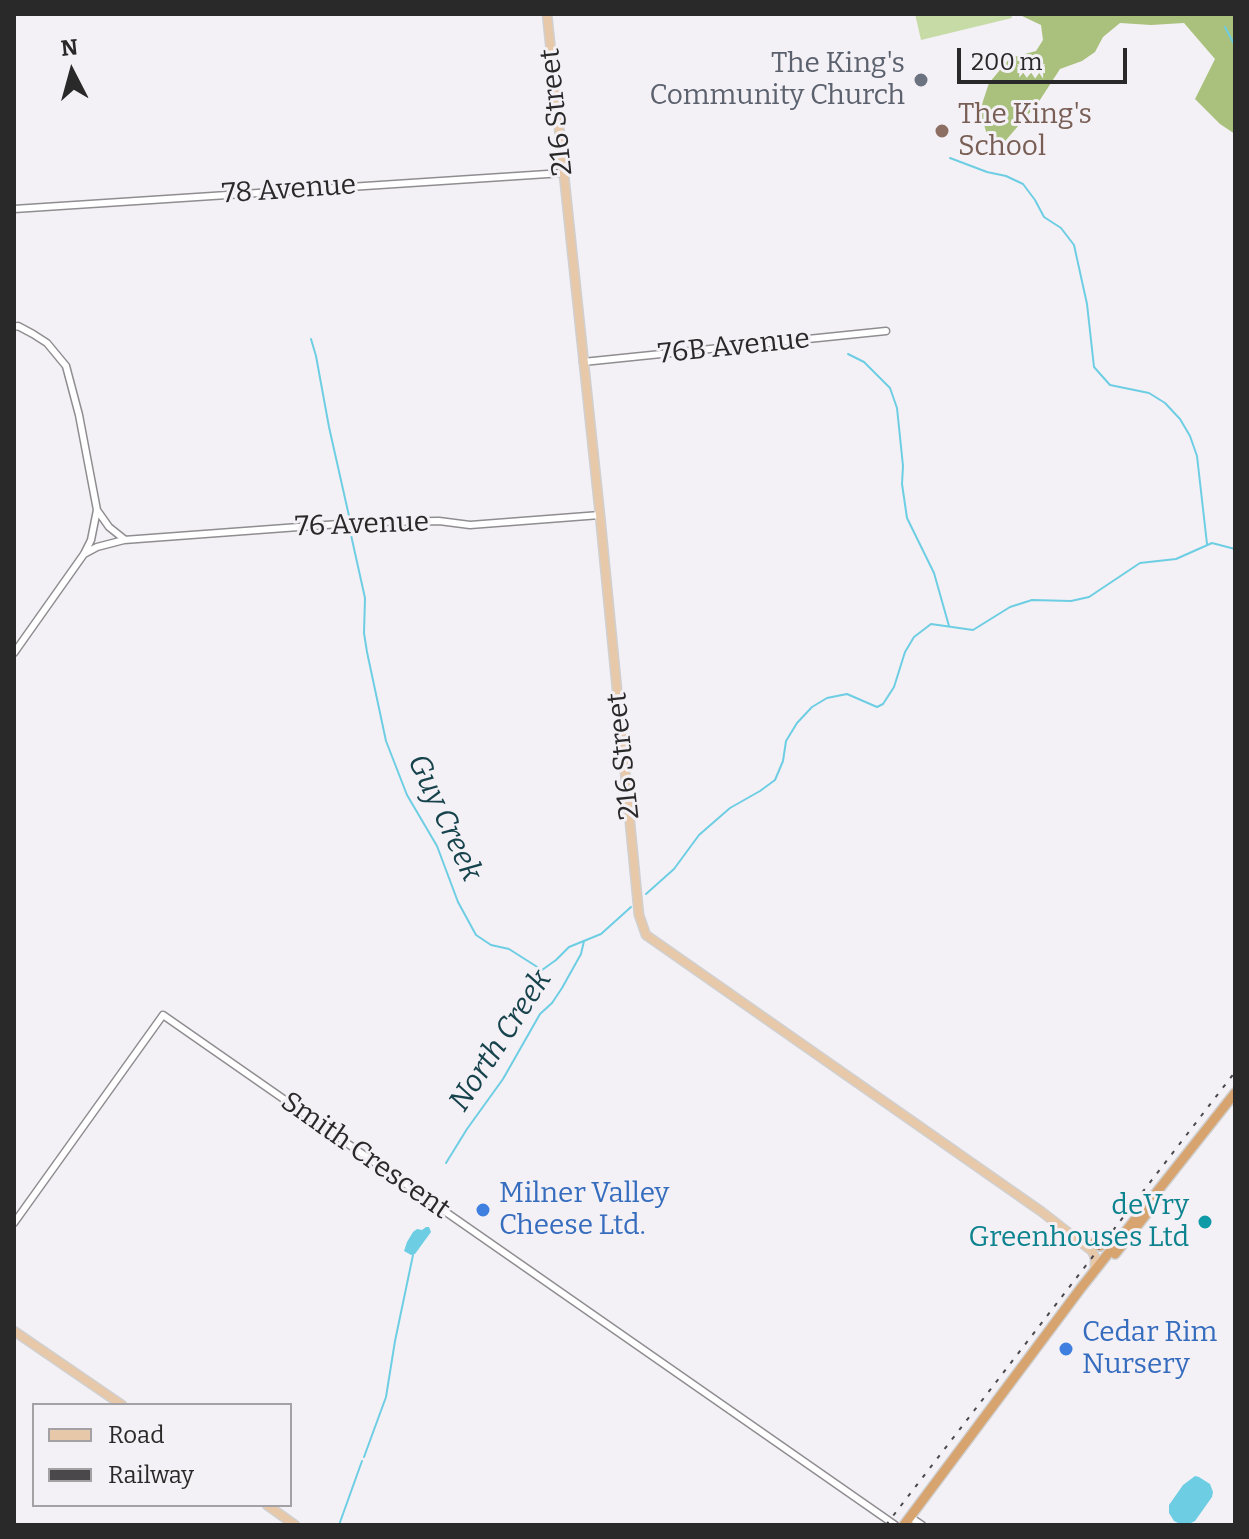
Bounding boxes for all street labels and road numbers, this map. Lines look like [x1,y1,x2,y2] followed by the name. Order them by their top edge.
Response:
[534,47,580,177] street label: 216 Street
[221,169,357,211] street label: 78 Avenue
[657,322,811,372] street label: 76B Avenue
[294,506,430,544] street label: 76 Avenue
[601,691,647,821] street label: 216 Street
[274,1085,456,1227] street label: Smith Crescent

